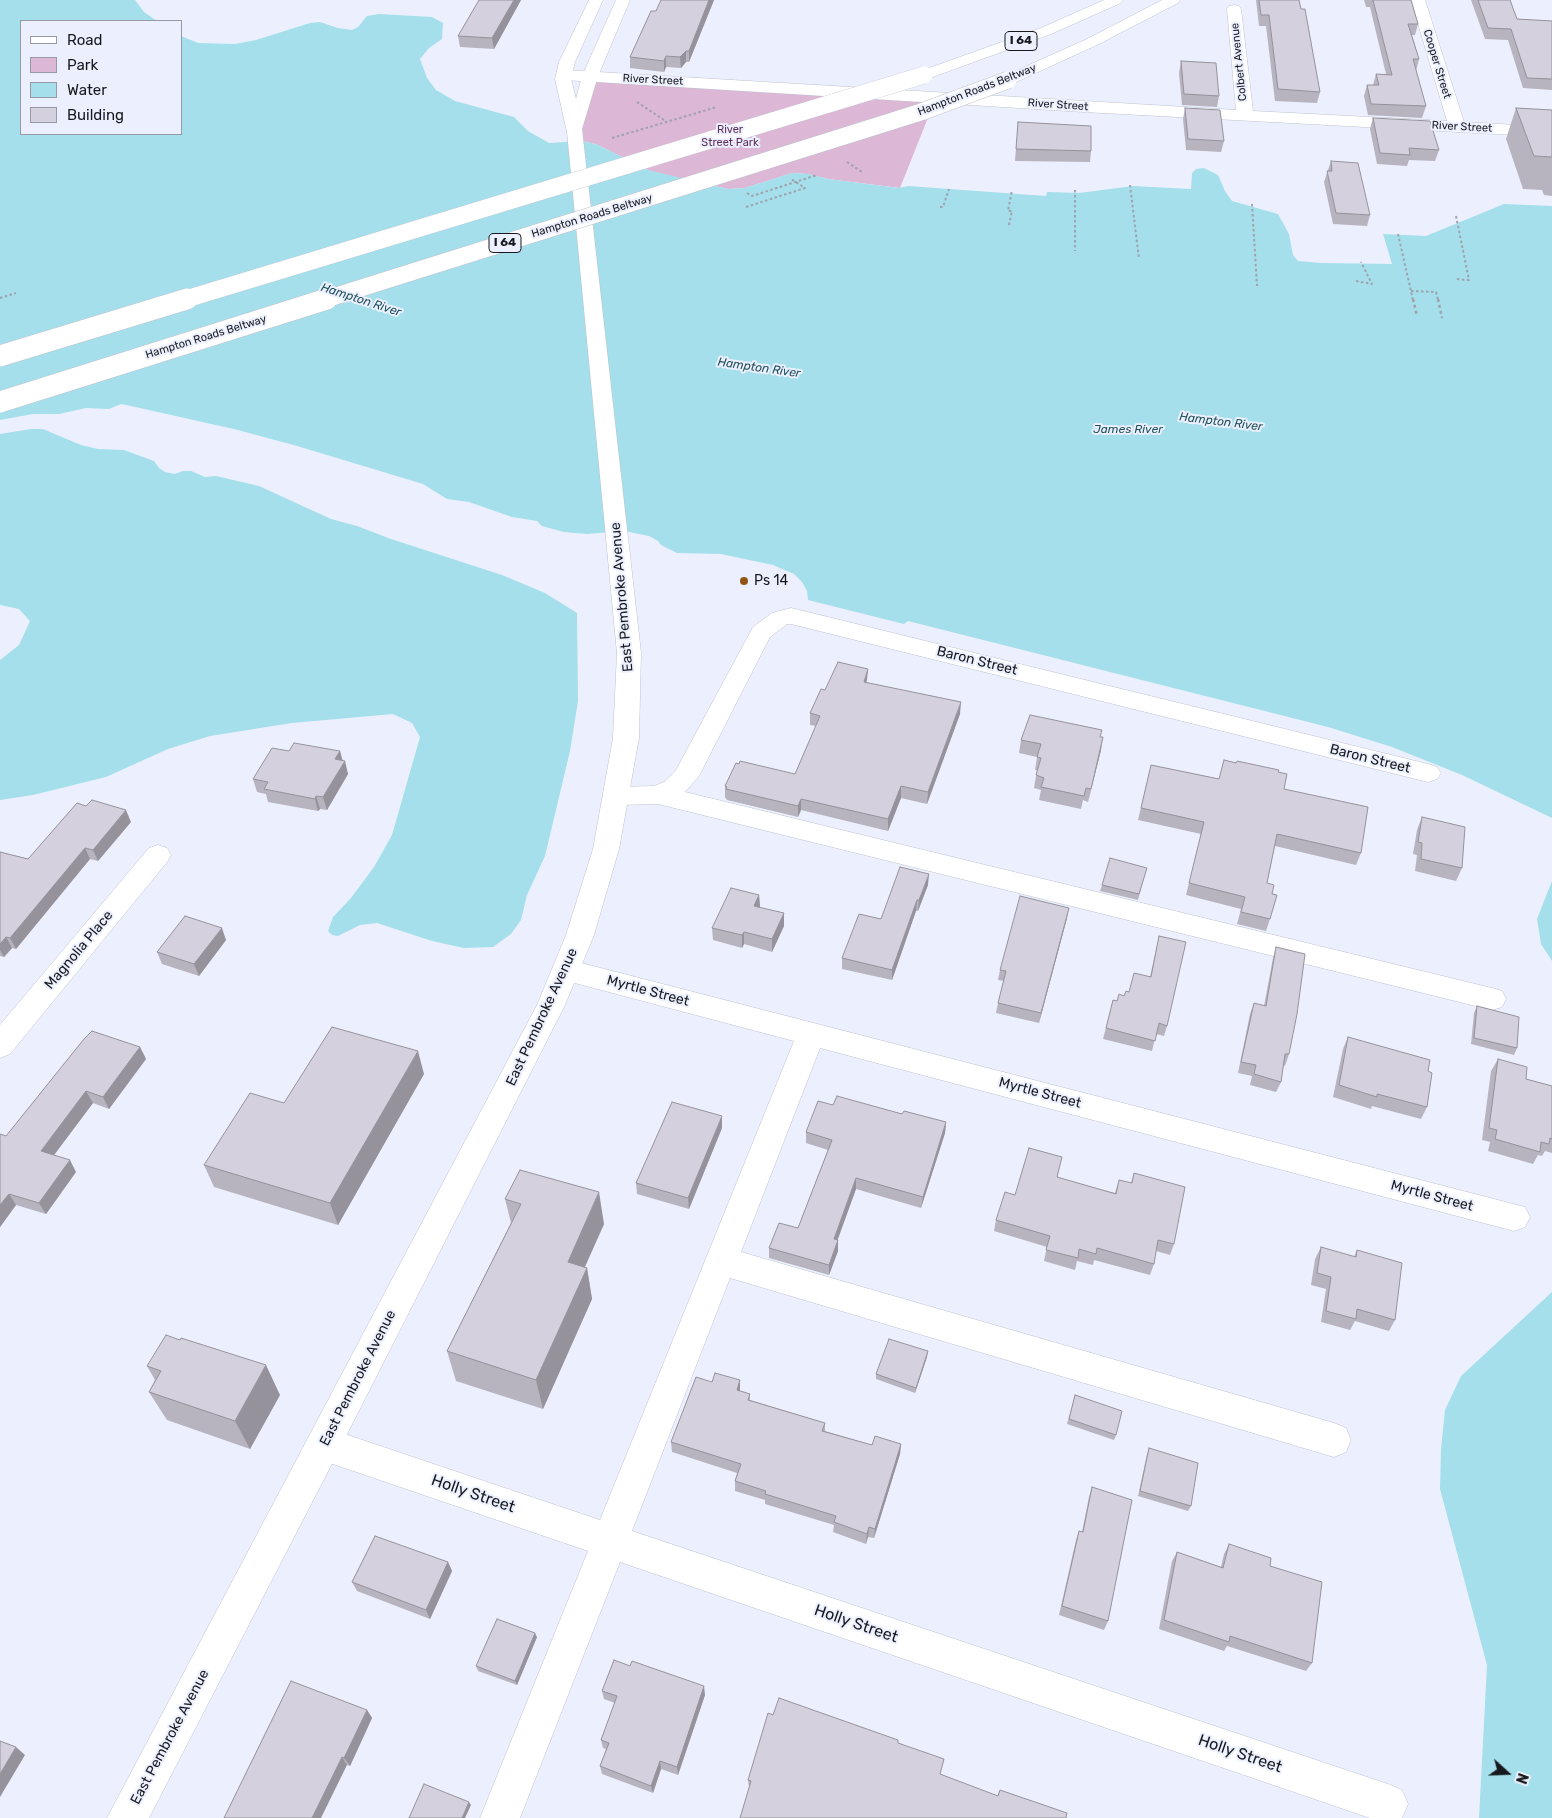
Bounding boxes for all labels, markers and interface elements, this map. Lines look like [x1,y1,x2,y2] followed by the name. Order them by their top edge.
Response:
[20,20,182,135] legend
[1228,22,1250,102] street label: Colbert Avenue
[1420,28,1454,100] street label: Cooper Street
[67,31,103,49] text: Road
[1005,31,1037,50] road number: I 64
[67,56,98,74] text: Park
[916,61,1038,119] street label: Hampton Roads Beltway
[622,72,684,88] street label: River Street
[67,81,107,99] text: Water
[1027,96,1089,114] street label: River Street
[67,106,124,124] text: Building
[1431,119,1493,135] street label: River Street
[701,123,759,149] park label: River Street Park
[530,191,654,241] street label: Hampton Roads Beltway
[489,234,521,252] road number: I 64
[319,280,403,320] water label: Hampton River
[144,312,268,362] street label: Hampton Roads Beltway
[717,355,801,381] water label: Hampton River
[1179,410,1263,434] water label: Hampton River
[1093,423,1163,437] water label: James River
[607,521,637,673] street label: East Pembroke Avenue
[754,573,788,589] place label: Ps 14
[738,575,750,587] marker: Ps 14
[935,643,1019,679] street label: Baron Street
[1328,741,1412,777] street label: Baron Street
[41,907,117,993] street label: Magnolia Place
[503,945,581,1089] street label: East Pembroke Avenue
[605,972,691,1010] street label: Myrtle Street
[997,1074,1083,1112] street label: Myrtle Street
[1389,1177,1475,1215] street label: Myrtle Street
[316,1307,400,1449] street label: East Pembroke Avenue
[429,1471,517,1517] street label: Holly Street
[812,1601,900,1647] street label: Holly Street
[127,1667,213,1807] street label: East Pembroke Avenue
[1196,1731,1284,1777] street label: Holly Street
[1482,1748,1532,1798] north arrow
[1512,1771,1531,1786] text: N

